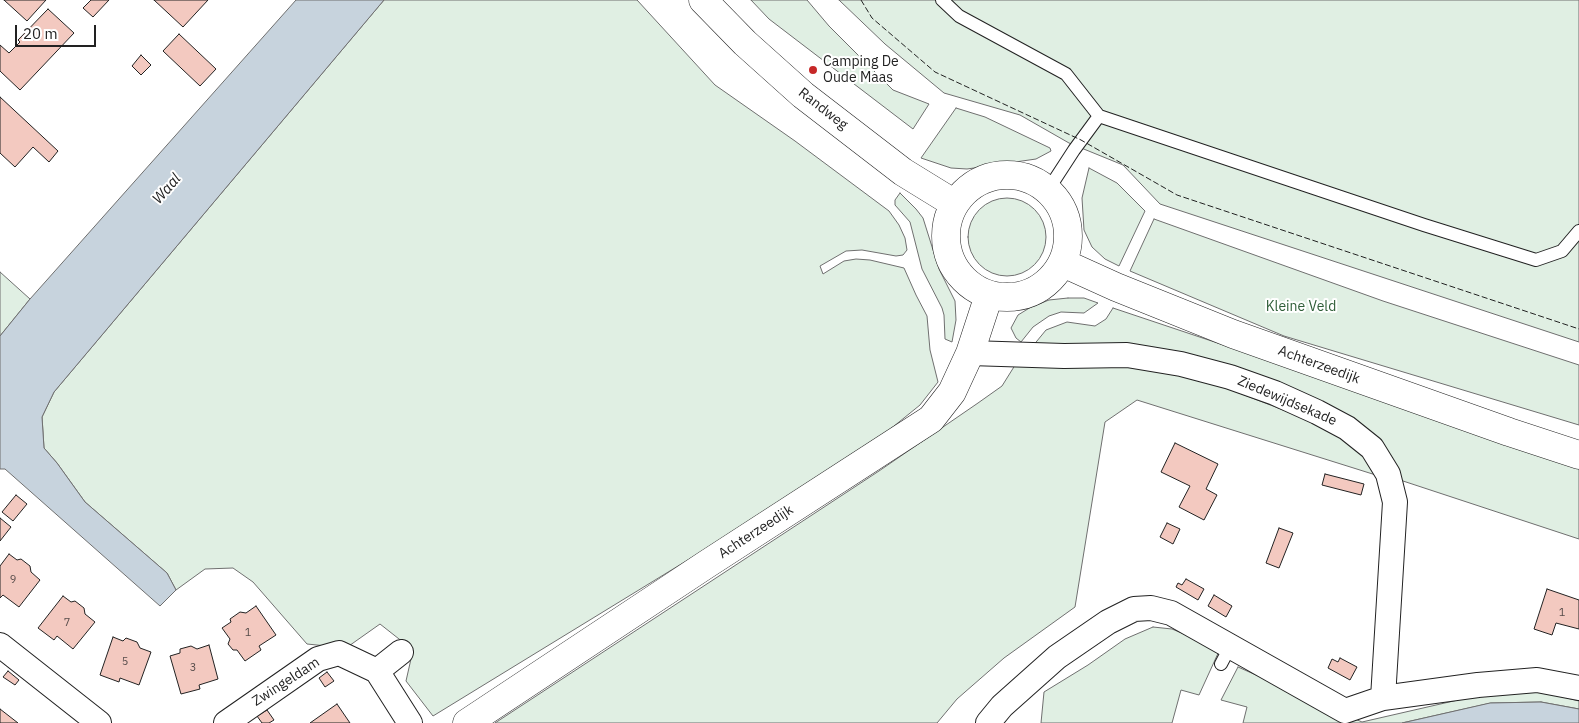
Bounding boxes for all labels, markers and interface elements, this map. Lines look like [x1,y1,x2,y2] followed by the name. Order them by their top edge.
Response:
[18,15,99,47] scale bar
[23,24,58,43] text: 20 m
[823,54,899,86] place label: Camping De Oude Maas
[807,64,819,76] marker: Camping De Oude Maas
[795,84,851,134] street label: Randweg
[149,170,185,208] water label: Waal
[1266,299,1336,315] park label: Kleine Veld
[1276,342,1362,388] street label: Achterzeedijk
[1235,373,1339,429] street label: Ziedewijdsekade
[715,502,797,562] street label: Achterzeedijk
[10,573,16,587] house number: 9
[1559,606,1565,620] house number: 1
[64,616,70,630] house number: 7
[245,626,251,640] house number: 1
[249,654,323,710] street label: Zwingeldam
[122,655,128,669] house number: 5
[190,661,196,675] house number: 3

